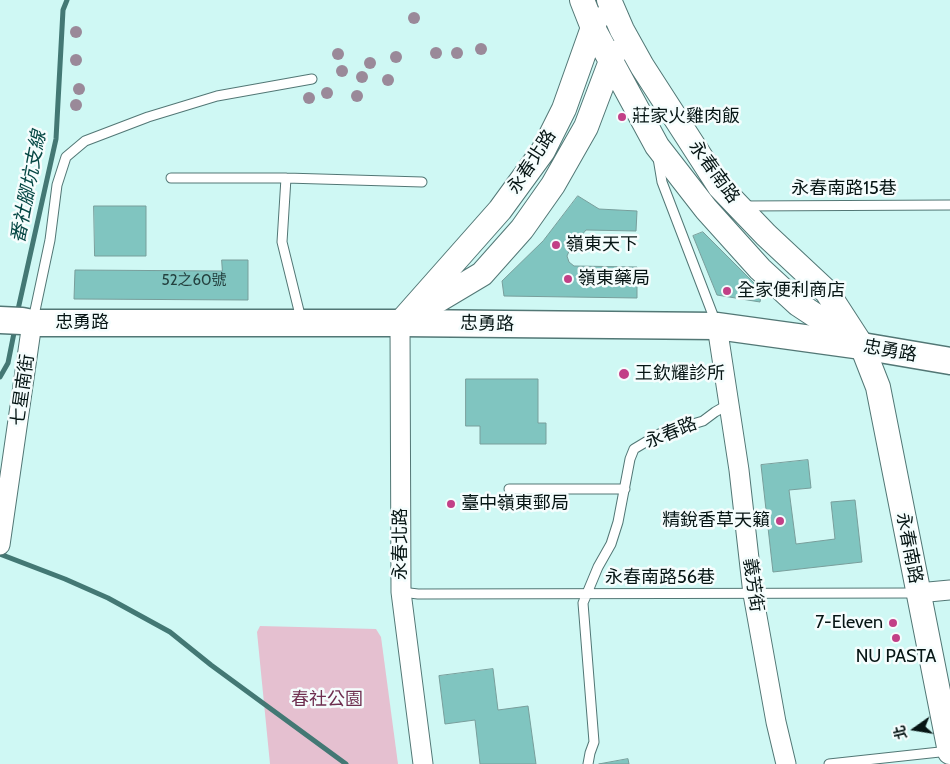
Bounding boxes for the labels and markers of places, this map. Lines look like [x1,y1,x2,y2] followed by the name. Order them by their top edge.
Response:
[632,106,740,128] place label: 莊家火雞肉飯
[616,111,628,123] marker: 莊家火雞肉飯
[566,234,638,256] place label: 嶺東天下
[550,239,562,251] marker: 嶺東天下
[578,268,650,290] place label: 嶺東藥局
[562,273,574,285] marker: 嶺東藥局
[737,280,845,302] place label: 全家便利商店
[721,285,733,297] marker: 全家便利商店
[635,363,725,385] place label: 王欽耀診所
[617,367,631,381] marker: 王欽耀診所
[461,493,569,515] place label: 臺中嶺東郵局
[445,498,457,510] marker: 臺中嶺東郵局
[662,510,770,532] place label: 精銳香草天籟
[774,515,786,527] marker: 精銳香草天籟
[815,612,883,634] place label: 7-Eleven
[887,617,899,629] marker: 7-Eleven
[890,632,902,644] marker: NU PASTA
[856,646,936,668] place label: NU PASTA

